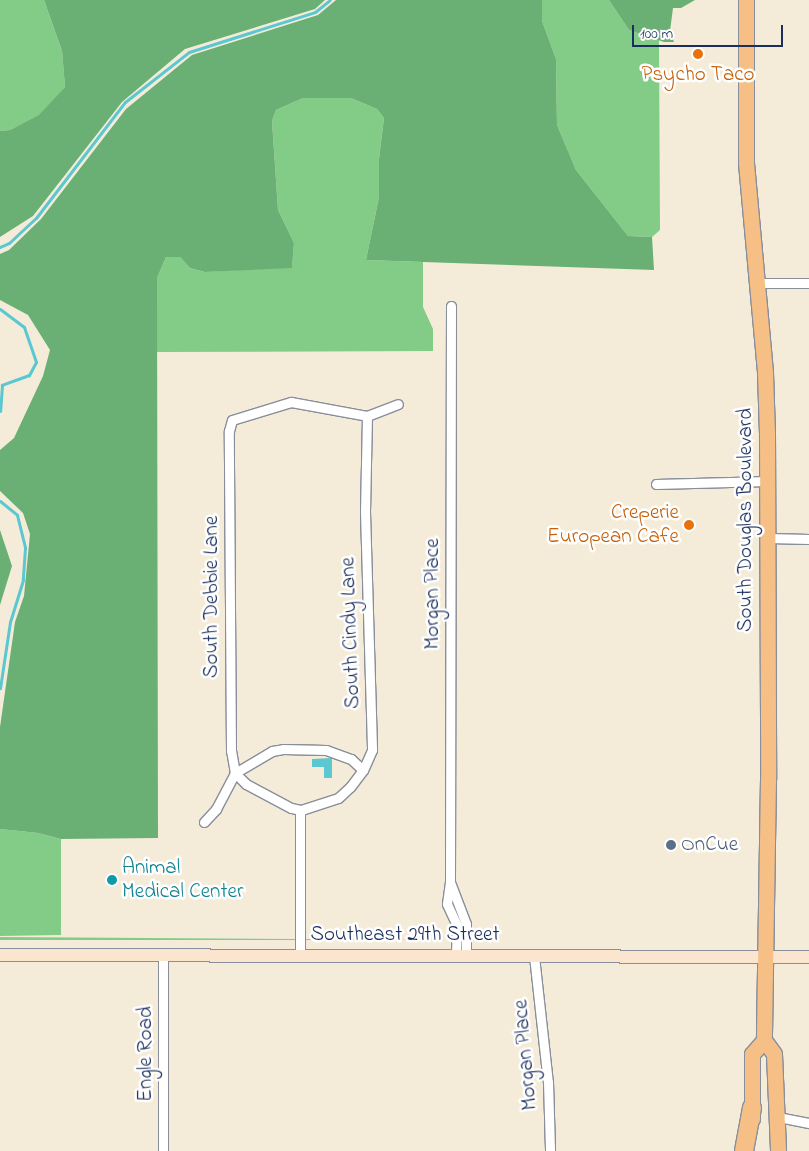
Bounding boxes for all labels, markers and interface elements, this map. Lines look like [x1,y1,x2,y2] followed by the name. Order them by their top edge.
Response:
[634,15,785,47] scale bar
[640,23,673,45] text: 100 m
[692,48,704,60] marker: Psycho Taco
[642,62,754,88] place label: Psycho Taco
[733,408,759,632] street label: South Douglas Boulevard
[547,500,679,550] place label: Creperie European Cafe
[199,516,225,678] street label: South Debbie Lane
[683,519,695,531] marker: Creperie European Cafe
[420,538,446,650] street label: Morgan Place
[336,557,366,709] street label: South Cindy Lane
[681,832,738,858] place label: OnCue
[665,839,677,851] marker: OnCue
[122,855,243,905] place label: Animal Medical Center
[106,874,118,886] marker: Animal Medical Center
[310,922,500,948] street label: Southeast 29th Street
[509,999,543,1111] street label: Morgan Place
[133,1006,159,1102] street label: Engle Road

